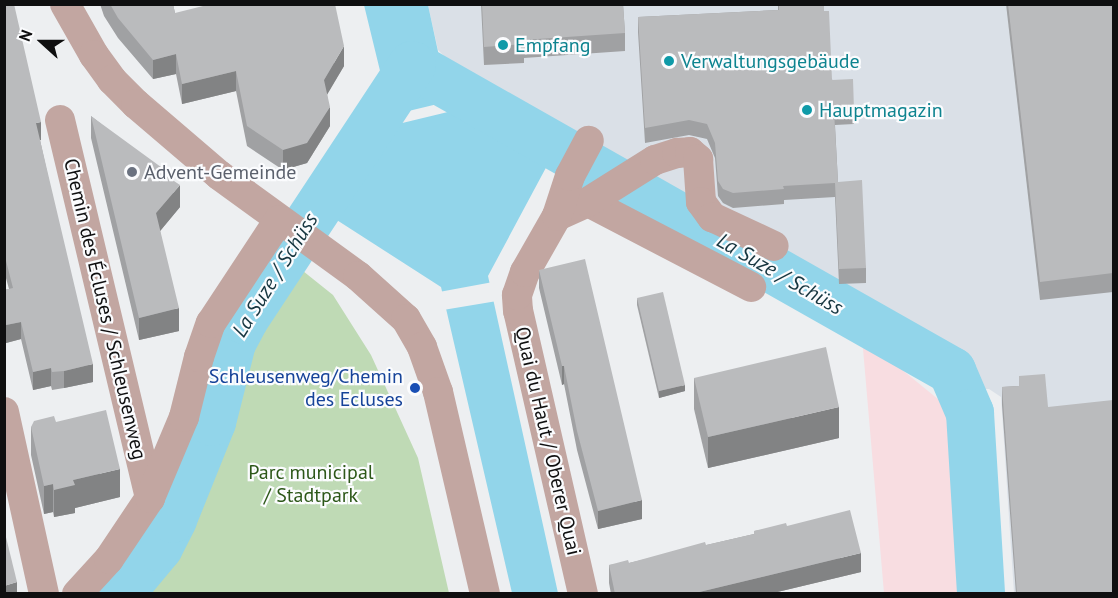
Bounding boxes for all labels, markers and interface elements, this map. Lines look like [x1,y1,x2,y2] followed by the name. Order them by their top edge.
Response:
[12,12,72,72] north arrow
[14,27,36,44] text: N
[515,33,591,57] place label: Empfang
[496,38,510,52] marker: Empfang
[681,49,860,73] place label: Verwaltungsgebäude
[662,54,676,68] marker: Verwaltungsgebäude
[819,98,943,122] place label: Hauptmagazin
[800,103,814,117] marker: Hauptmagazin
[59,156,151,462] street label: Chemin des Écluses / Schleusenweg
[144,160,296,184] place label: Advent-Gemeinde
[125,165,139,179] marker: Advent-Gemeinde
[227,208,323,342] water label: La Suze / Schüss
[712,228,848,320] water label: La Suze / Schüss
[510,324,586,558] street label: Quai du Haut / Oberer Quai
[209,365,403,412] place label: Schleusenweg/Chemin des Ecluses
[408,381,422,395] marker: Schleusenweg/Chemin des Ecluses
[248,461,374,508] park label: Parc municipal / Stadtpark

